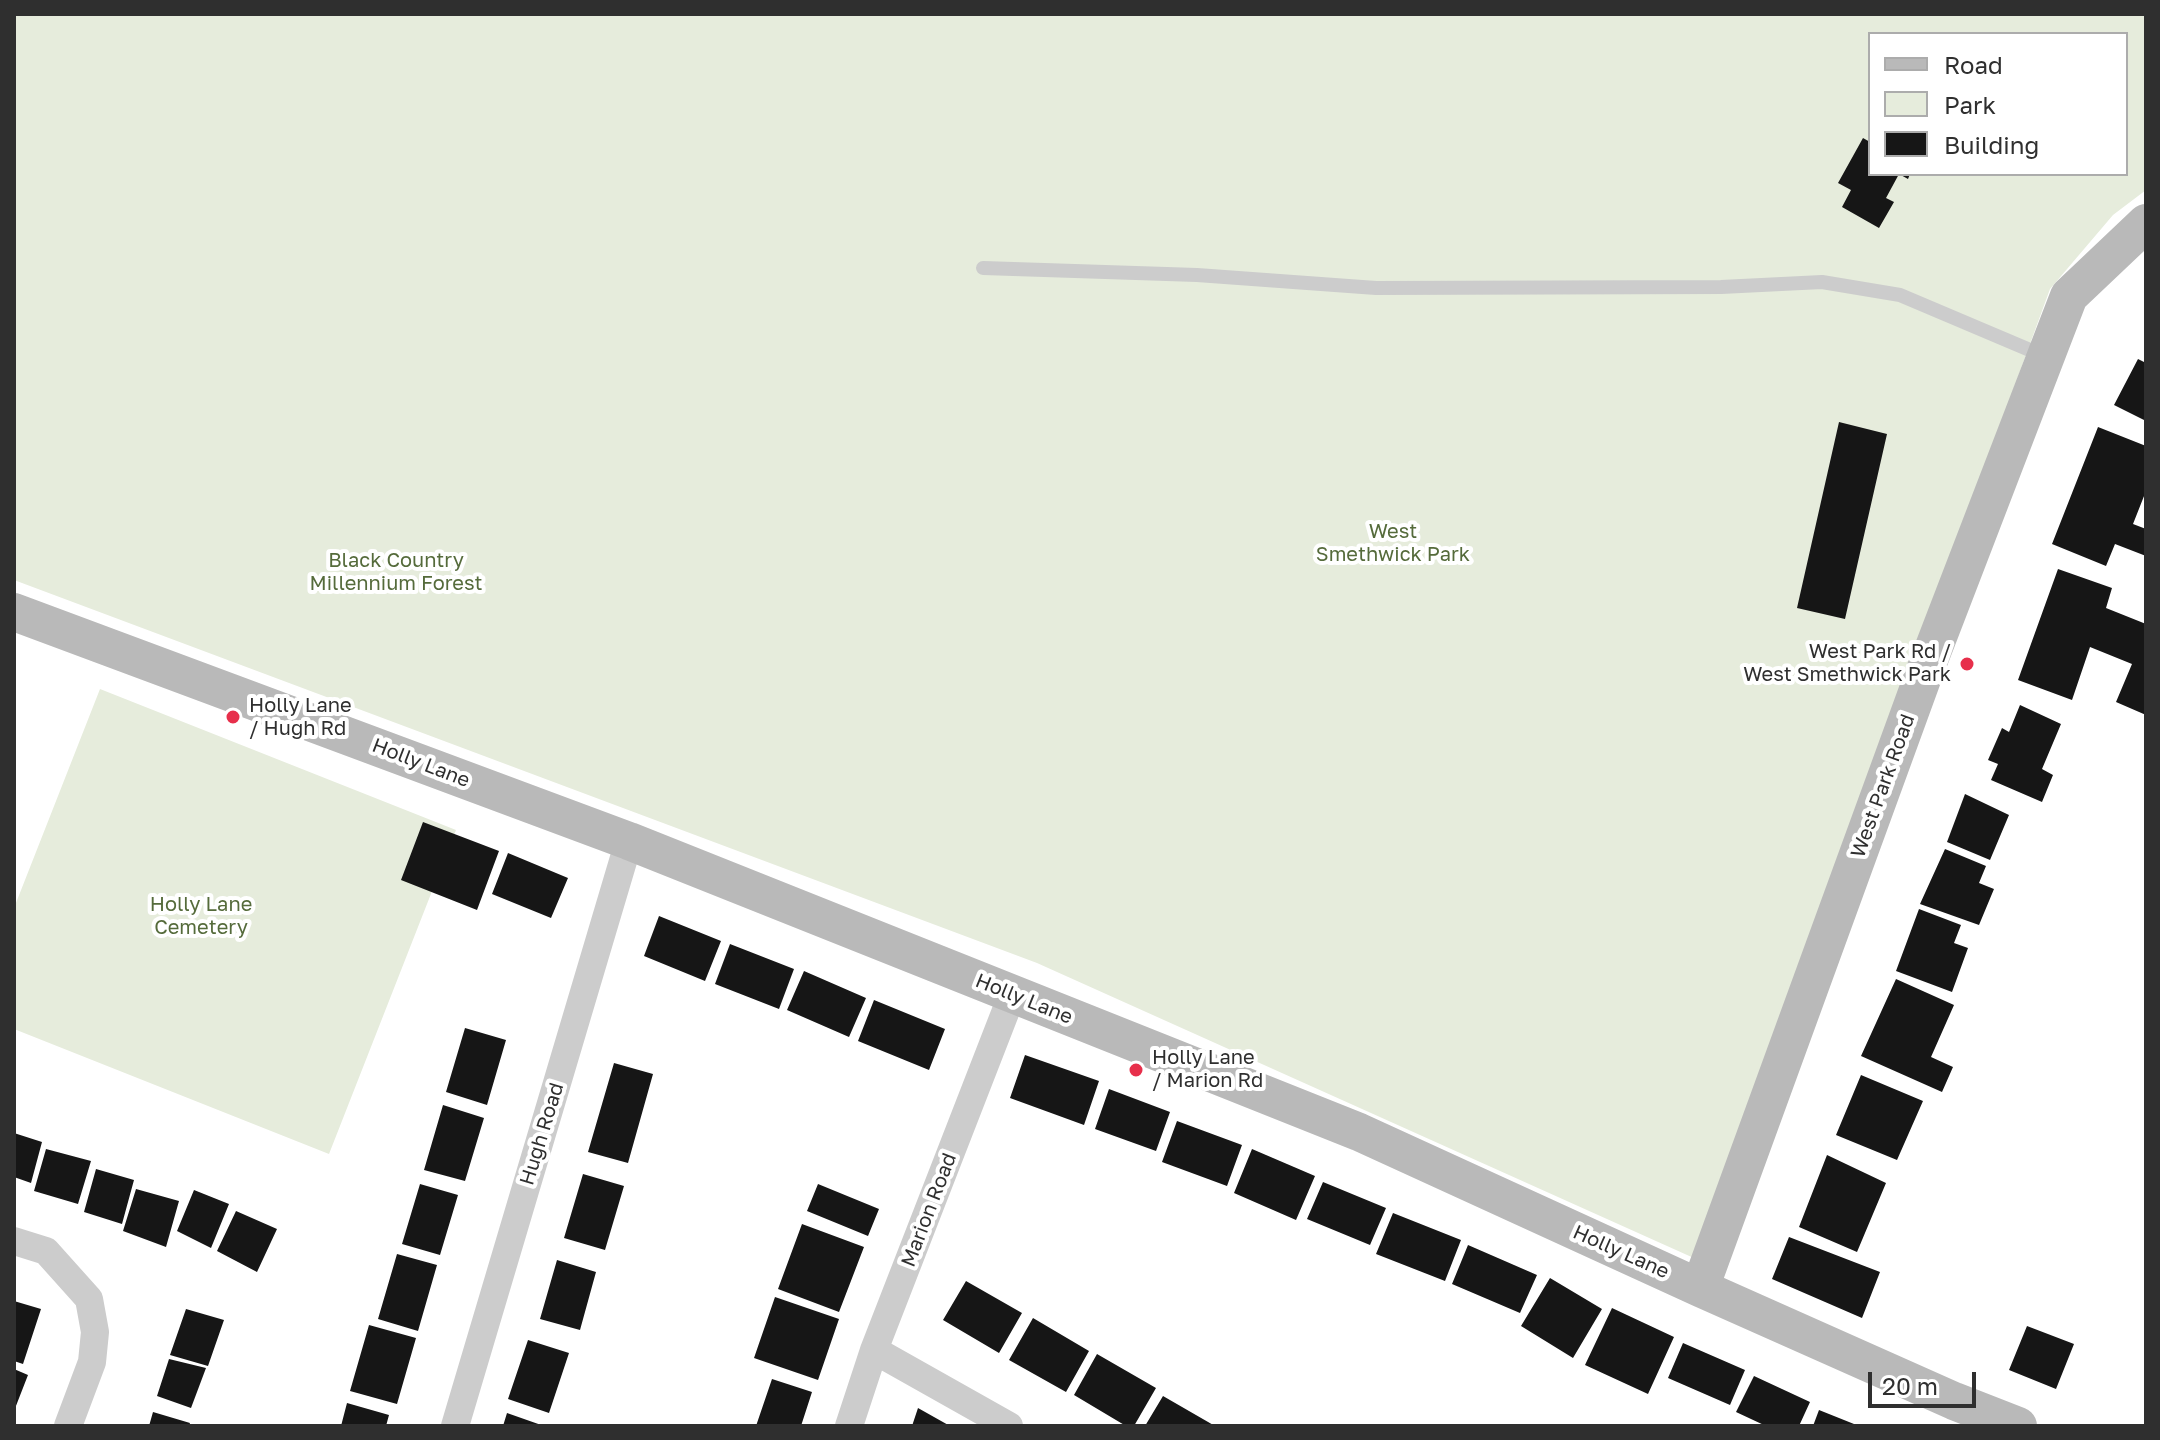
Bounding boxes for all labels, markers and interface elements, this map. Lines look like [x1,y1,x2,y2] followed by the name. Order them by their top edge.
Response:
[1868,32,2128,176] legend
[1944,50,2003,79] text: Road
[1944,90,1996,119] text: Park
[1944,130,2039,159] text: Building
[1316,520,1470,567] park label: West Smethwick Park
[309,549,483,596] park label: Black Country Millennium Forest
[1743,640,1951,687] place label: West Park Rd / West Smethwick Park
[1958,655,1976,673] marker: West Park Rd / West Smethwick Park
[249,694,352,741] place label: Holly Lane / Hugh Rd
[224,708,242,726] marker: Holly Lane / Hugh Rd
[1846,711,1920,861] street label: West Park Road
[369,733,473,793] street label: Holly Lane
[150,893,252,940] park label: Holly Lane Cemetery
[972,969,1076,1029] street label: Holly Lane
[1152,1046,1263,1093] place label: Holly Lane / Marion Rd
[1127,1061,1145,1079] marker: Holly Lane / Marion Rd
[515,1080,569,1188] street label: Hugh Road
[896,1150,962,1270] street label: Marion Road
[1569,1220,1673,1284] street label: Holly Lane
[1872,1356,1980,1406] scale bar
[1882,1371,1938,1400] text: 20 m

